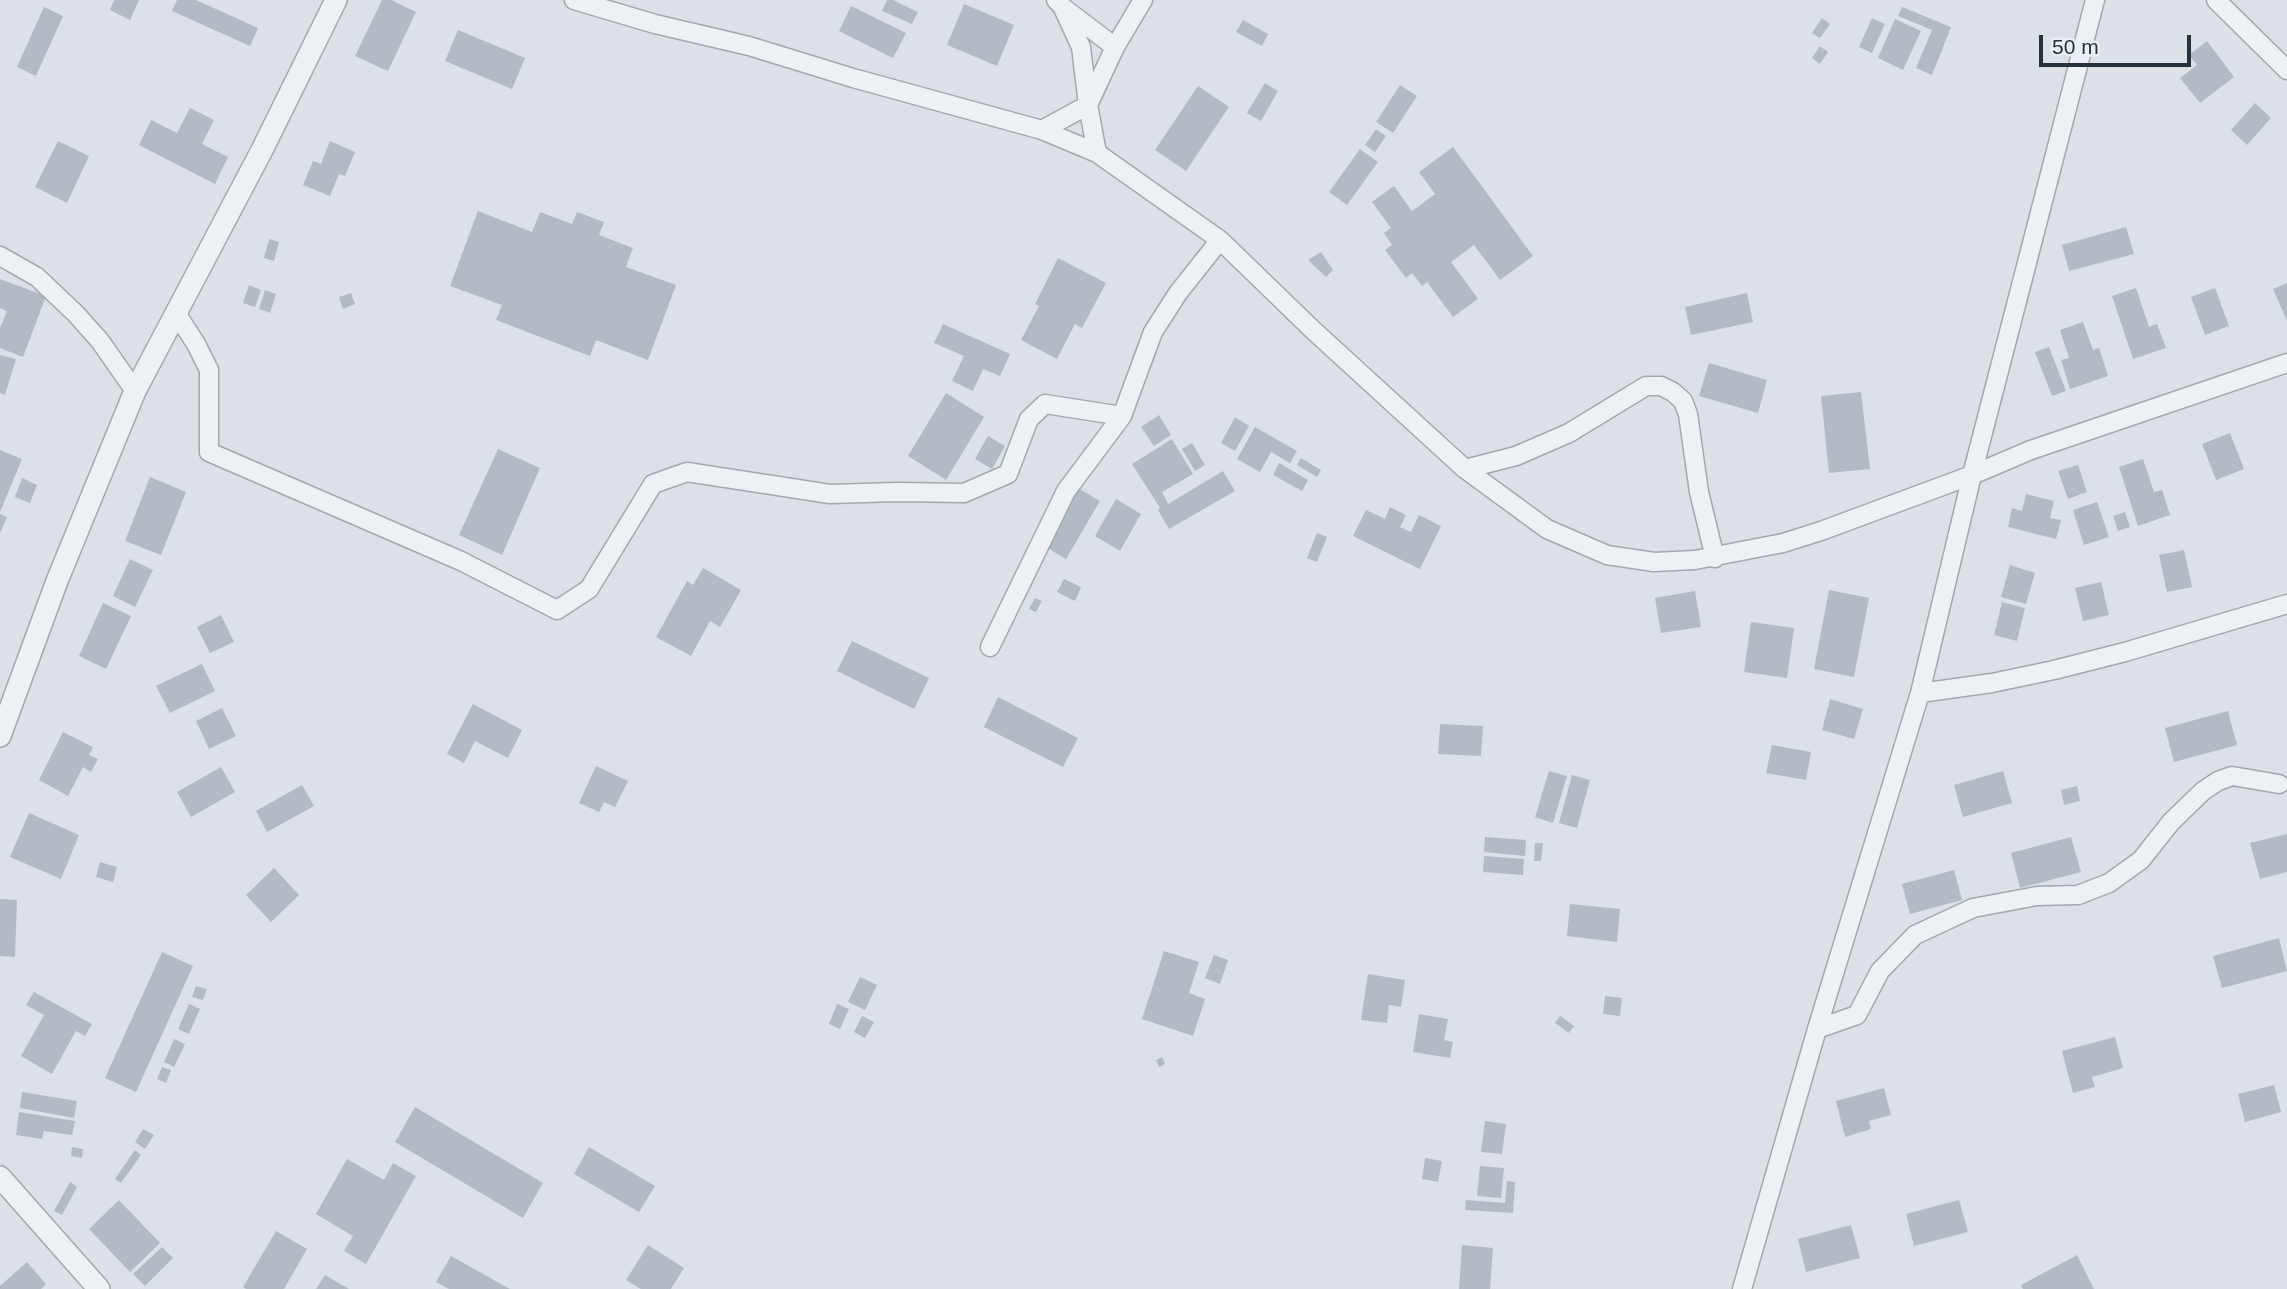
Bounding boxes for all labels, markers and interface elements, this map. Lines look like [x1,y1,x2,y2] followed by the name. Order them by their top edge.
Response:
[2042,21,2194,65] scale bar
[2052,35,2099,58] text: 50 m

